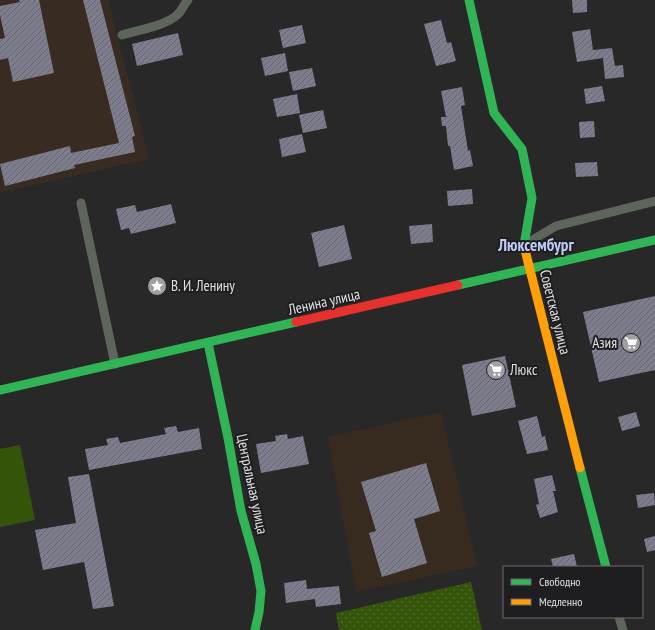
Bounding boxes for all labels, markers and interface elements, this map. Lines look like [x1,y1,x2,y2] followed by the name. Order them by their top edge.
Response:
[497,234,574,256] district label: Люксембург
[536,268,575,356] street label: Советская улица
[146,275,168,297] place icon: В. И. Ленину
[171,276,235,295] place label: В. И. Ленину
[285,284,362,319] street label: Ленина улица
[620,332,642,354] supermarket icon: Азия
[592,333,617,352] place label: Азия
[485,359,507,381] supermarket icon: Люкс
[509,360,538,379] place label: Люкс
[233,432,272,536] street label: Центральная улица
[503,566,643,618] legend
[539,574,581,589] text: Свободно
[539,594,582,609] text: Медленно

